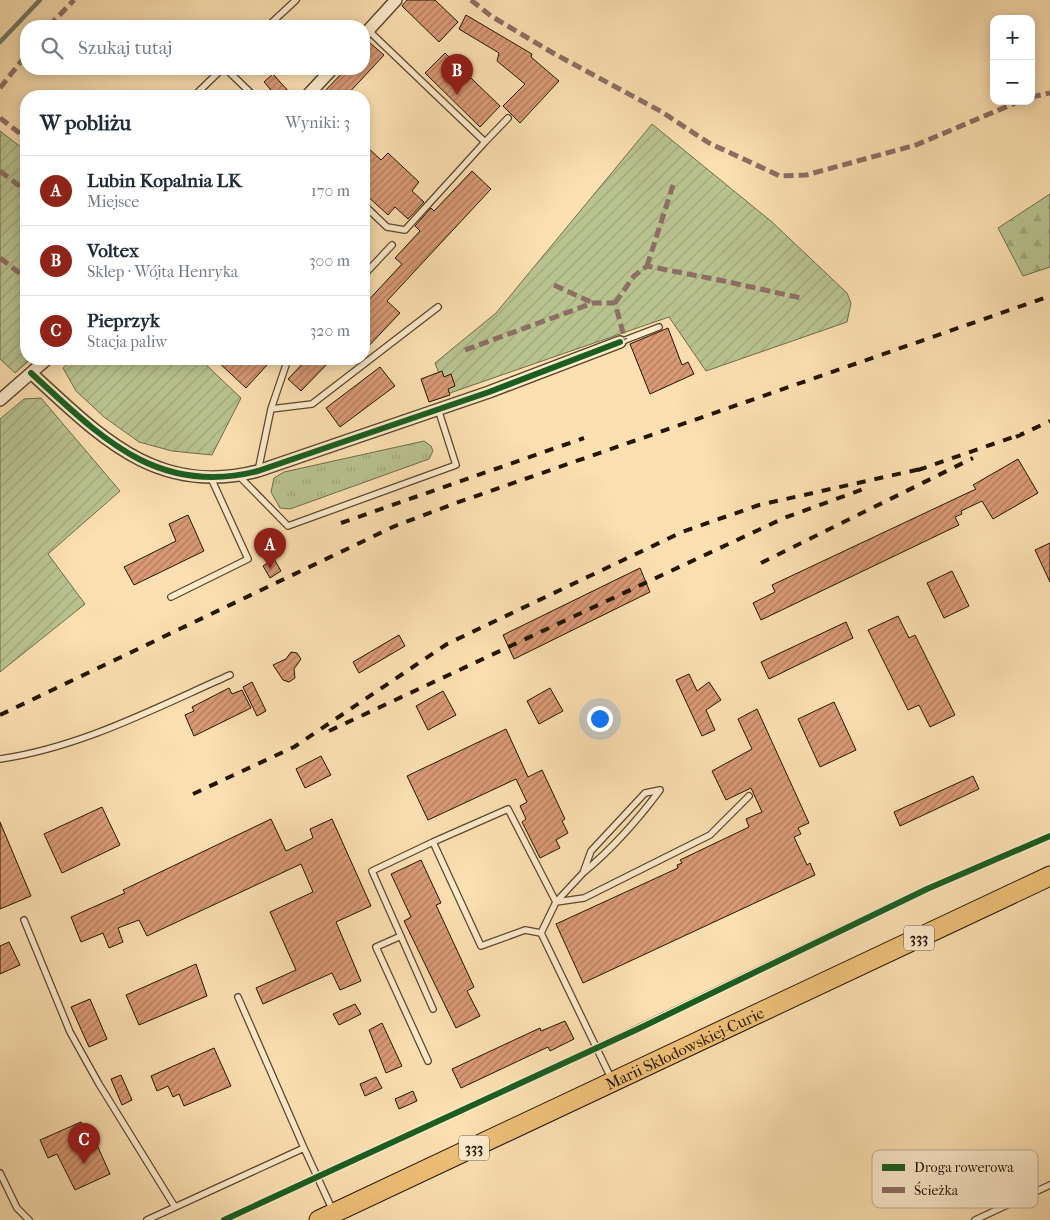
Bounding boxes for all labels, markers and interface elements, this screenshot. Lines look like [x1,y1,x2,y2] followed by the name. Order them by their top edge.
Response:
[990,15,1035,105] map controls
[990,15,1035,60] button: +
[20,20,370,75] search box
[38,34,66,62] icon: search
[78,37,172,59] text: Szukaj tutaj
[441,54,473,95] pin: B
[990,60,1035,105] button: −
[40,111,131,135] text: W pobliżu
[285,113,350,132] text: Wyniki: 3
[87,170,242,192] text: Lubin Kopalnia LK
[51,181,61,200] text: A
[311,181,350,200] text: 170 m
[87,192,139,211] text: Miejsce
[87,240,139,262] text: Voltex
[51,251,61,270] text: B
[309,251,350,270] text: 300 m
[87,262,238,281] text: Sklep · Wójta Henryka
[87,310,160,332] text: Pieprzyk
[51,321,61,340] text: C
[310,321,350,340] text: 320 m
[87,332,167,351] text: Stacja paliw
[254,528,286,569] pin: A
[587,706,613,732] your location
[904,926,934,950] road number: 333
[602,1003,767,1094] street label: Marii Skłodowskiej-Curie
[68,1123,100,1164] pin: C
[459,1136,489,1160] road number: 333
[872,1150,1038,1208] legend
[914,1159,1014,1176] text: Droga rowerowa
[914,1181,959,1199] text: Ścieżka

